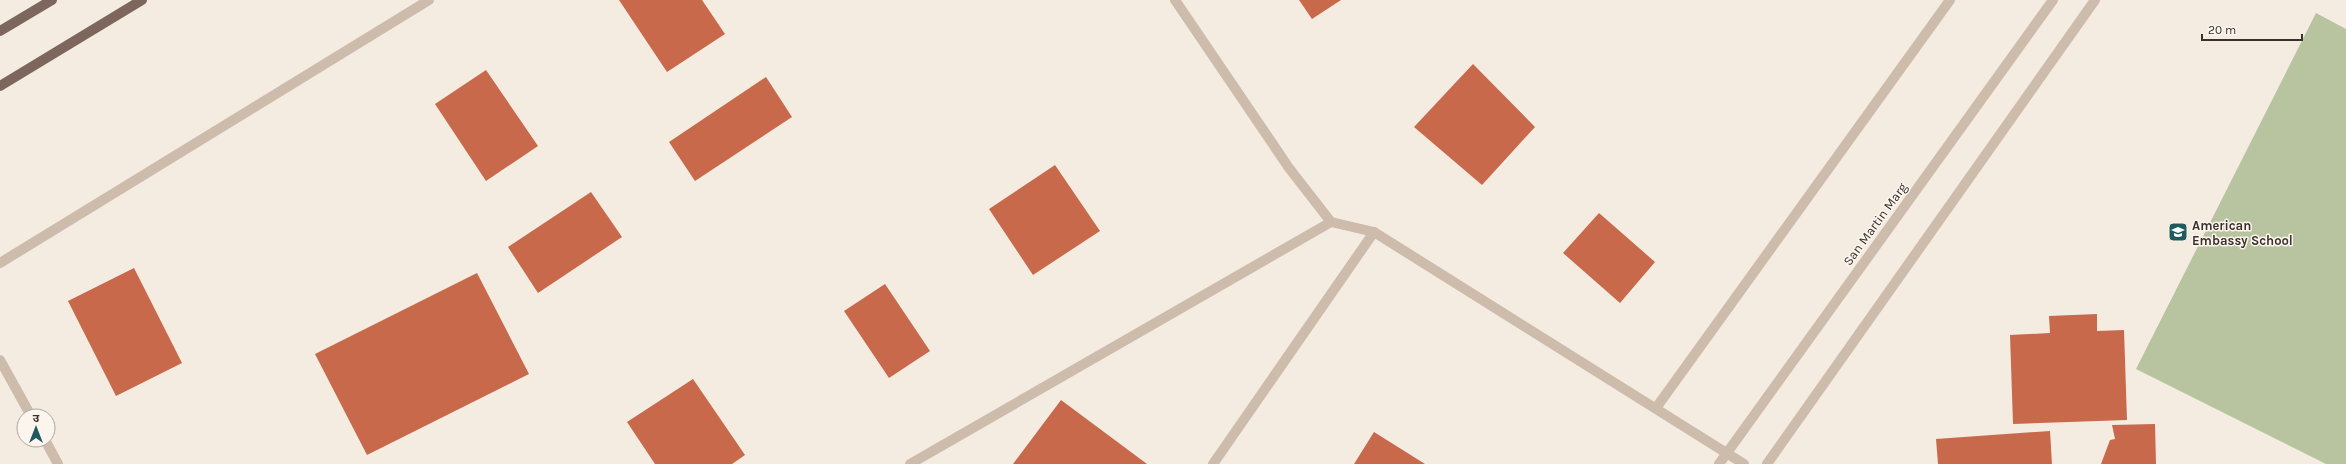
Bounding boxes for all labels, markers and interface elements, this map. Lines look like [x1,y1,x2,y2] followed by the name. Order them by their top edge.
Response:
[2202,16,2302,42] scale bar
[2208,23,2236,37] text: 20 m
[1840,179,1910,268] street label: San Martin Marg
[2192,218,2293,248] place label: American Embassy School
[2167,221,2189,243] school or university icon: American Embassy School
[16,408,56,448] north arrow
[33,412,40,425] text: उ

